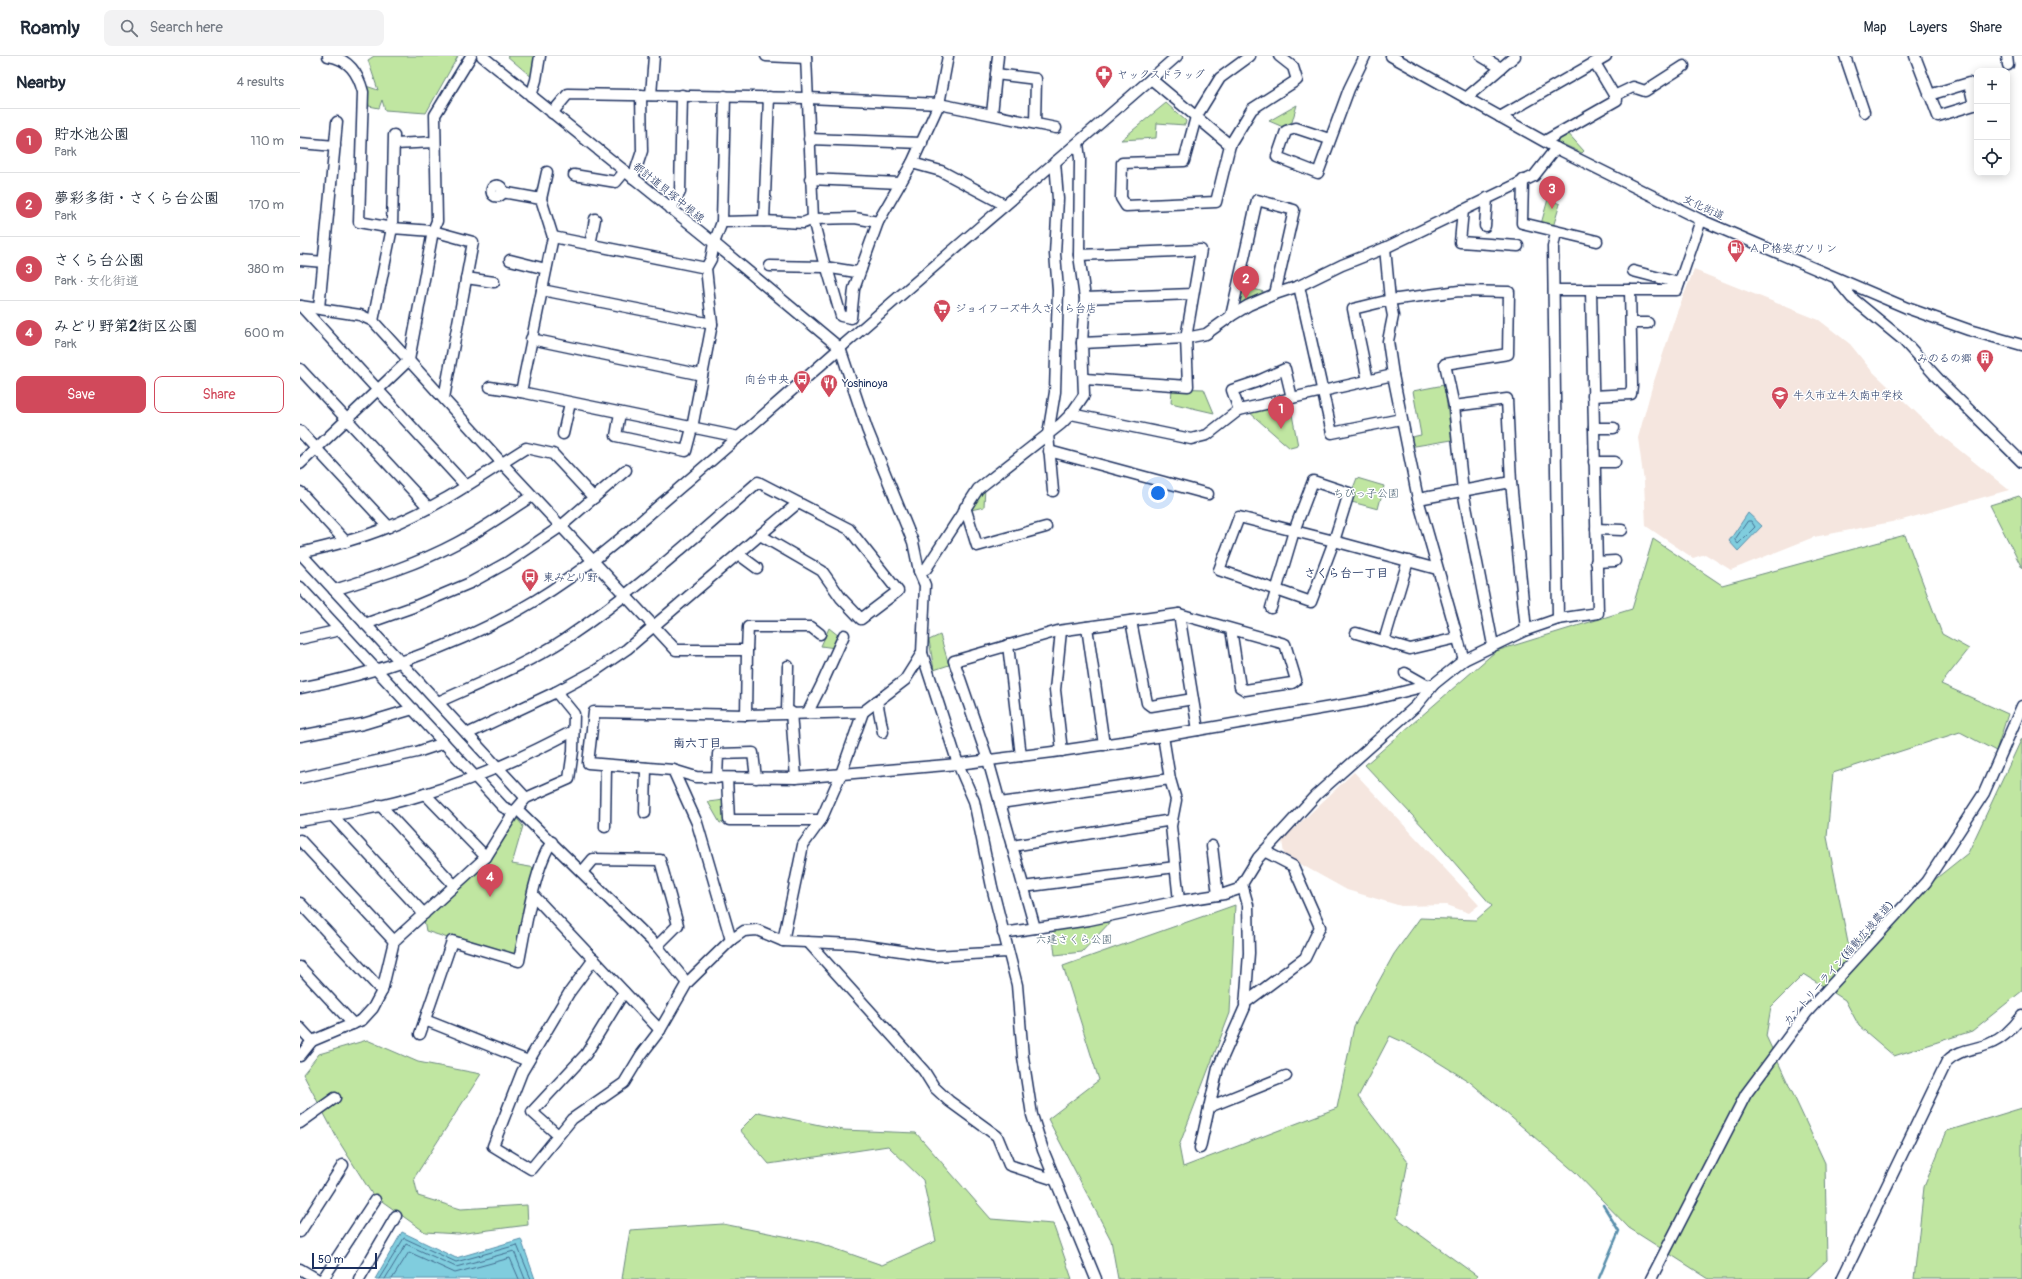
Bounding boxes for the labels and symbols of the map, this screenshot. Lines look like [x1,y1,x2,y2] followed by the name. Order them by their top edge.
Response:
[1094,64,1114,89] pharmacy icon: ヤックスドラッグ
[1117,68,1205,81] place label: ヤックスドラッグ
[630,160,707,225] street label: 都計道貝塚中根線
[1539,176,1565,209] pin: 3
[1681,192,1726,223] street label: 女化街道
[1726,238,1746,263] fuel station icon: ＡＰ格安ガソリン
[1749,242,1837,255] place label: ＡＰ格安ガソリン
[1233,266,1259,299] pin: 2
[932,298,952,323] supermarket icon: ジョイフーズ牛久さくら台店
[955,302,1097,315] place label: ジョイフーズ牛久さくら台店
[1975,348,1995,373] building icon: みのるの郷
[1917,352,1972,365] place label: みのるの郷
[792,369,812,394] bus stop icon: 向台中央
[745,373,789,386] place label: 向台中央
[819,373,839,398] restaurant icon: Yoshinoya
[841,377,888,390] place label: Yoshinoya
[1770,385,1790,410] school or university icon: 牛久市立牛久南中学校
[1793,389,1903,402] place label: 牛久市立牛久南中学校
[1268,396,1294,429] pin: 1
[1148,483,1168,503] your location
[1333,487,1399,500] park label: ちびっ子公園
[1304,566,1388,581] district label: さくら台一丁目
[520,567,540,592] bus stop icon: 東みどり野
[543,571,598,584] place label: 東みどり野
[673,736,721,751] district label: 南六丁目
[477,864,503,897] pin: 4
[1781,898,1896,1028] street label: カントリーライン(稲敷広域農道)
[1036,933,1113,946] park label: 六建さくら公園
[312,1251,377,1270] scale bar

